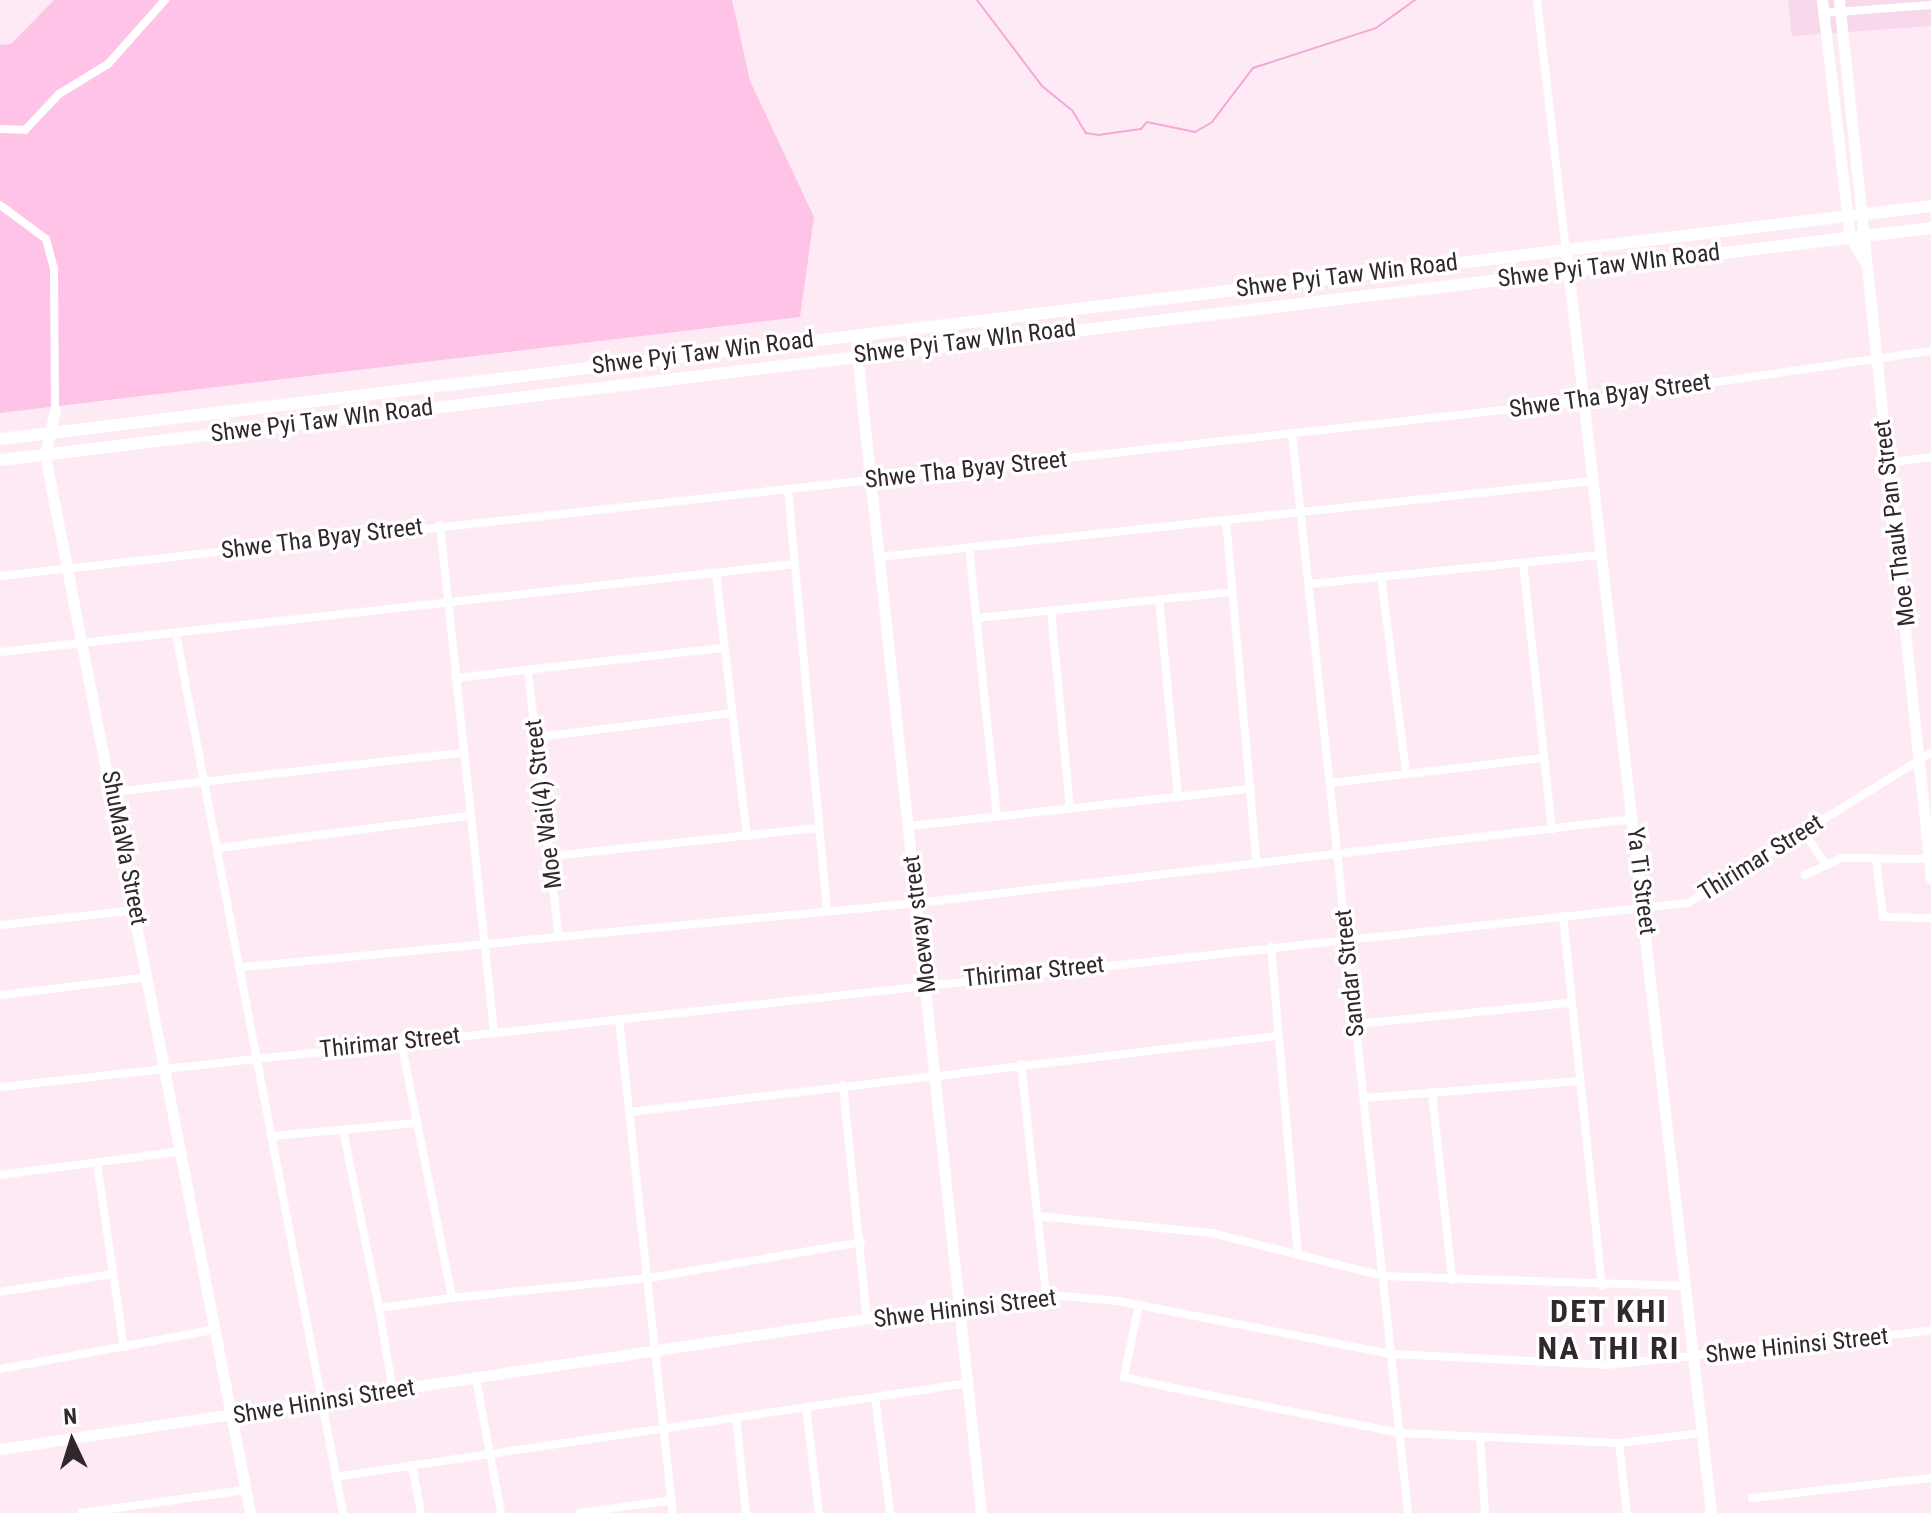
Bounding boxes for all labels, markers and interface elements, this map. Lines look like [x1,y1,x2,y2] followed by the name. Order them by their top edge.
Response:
[1496,238,1722,294] street label: Shwe Pyi Taw WIn Road
[1234,248,1460,304] street label: Shwe Pyi Taw Win Road
[852,314,1078,370] street label: Shwe Pyi Taw WIn Road
[590,325,816,381] street label: Shwe Pyi Taw Win Road
[1507,368,1713,424] street label: Shwe Tha Byay Street
[209,393,435,449] street label: Shwe Pyi Taw WIn Road
[1868,418,1922,628] street label: Moe Thauk Pan Street
[863,445,1069,495] street label: Shwe Tha Byay Street
[219,512,425,566] street label: Shwe Tha Byay Street
[519,718,569,890] street label: Moe Wai(4) Street
[95,768,153,928] street label: ShuMaWa Street
[1694,808,1828,908] street label: Thirimar Street
[1620,825,1662,937] street label: Ya Ti Street
[897,853,943,995] street label: Moeway street
[1329,908,1371,1038] street label: Sandar Street
[962,950,1106,994] street label: Thirimar Street
[318,1021,462,1065] street label: Thirimar Street
[872,1284,1058,1334] street label: Shwe Hininsi Street
[1537,1293,1681,1368] district label: DET KHI NA THI RI
[1704,1322,1890,1370] street label: Shwe Hininsi Street
[231,1373,417,1431] street label: Shwe Hininsi Street
[32,1401,112,1481] north arrow
[63,1404,78,1430] text: N

